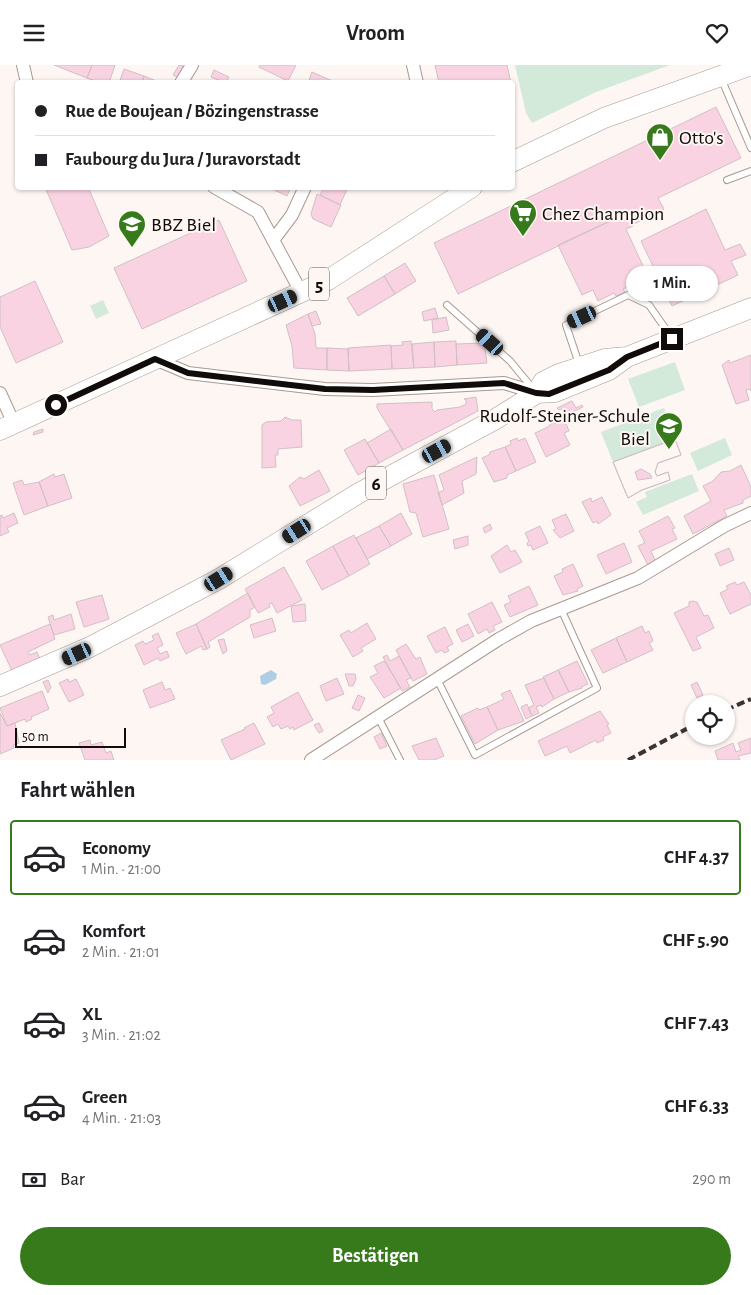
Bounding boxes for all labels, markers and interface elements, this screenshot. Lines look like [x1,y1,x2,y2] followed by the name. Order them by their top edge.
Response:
[20,19,48,47] icon: menu
[703,19,731,47] icon: heart
[346,22,405,44] text: Vroom
[65,102,319,121] text: Rue de Boujean / Bözingenstrasse
[645,122,675,161] shop icon: Otto's
[679,128,724,148] place label: Otto's
[65,150,301,169] text: Faubourg du Jura / Juravorstadt
[508,198,538,237] supermarket icon: Chez Champion
[542,204,664,224] place label: Chez Champion
[117,209,147,248] school or university icon: BBZ Biel
[151,215,216,235] place label: BBZ Biel
[309,267,329,300] road number: 5
[626,267,718,301] callout: 1 Min.
[653,275,691,291] text: 1 Min.
[266,288,299,314] car
[565,304,598,330] car
[473,326,506,358] car
[661,328,683,350] route end
[45,394,67,416] route start
[479,406,650,449] place label: Rudolf-Steiner-Schule Biel
[654,411,684,450] school or university icon: Rudolf-Steiner-Schule Biel
[420,437,453,465] car
[366,467,386,499] road number: 6
[280,517,313,545] car
[202,565,235,593] car
[60,641,93,667] car
[685,695,735,745] map controls
[685,695,735,745] button: locate
[15,725,126,748] scale bar
[22,730,49,744] text: 50 m
[20,779,135,801] text: Fahrt wählen
[22,835,67,880] icon: car
[82,839,151,858] text: Economy
[664,848,729,867] text: CHF 4.37
[82,861,161,877] text: 1 Min. · 21:00
[22,918,67,963] icon: car
[82,922,146,941] text: Komfort
[663,931,729,950] text: CHF 5.90
[82,944,160,960] text: 2 Min. · 21:01
[22,1001,67,1046] icon: car
[82,1005,102,1024] text: XL
[664,1014,729,1033] text: CHF 7.43
[82,1027,161,1043] text: 3 Min. · 21:02
[22,1084,67,1129] icon: car
[82,1088,128,1107] text: Green
[665,1097,729,1116] text: CHF 6.33
[82,1110,161,1126] text: 4 Min. · 21:03
[20,1166,48,1194] icon: cash
[60,1170,85,1189] text: Bar
[692,1171,731,1187] text: 290 m
[20,1227,731,1285] button: Bestätigen

